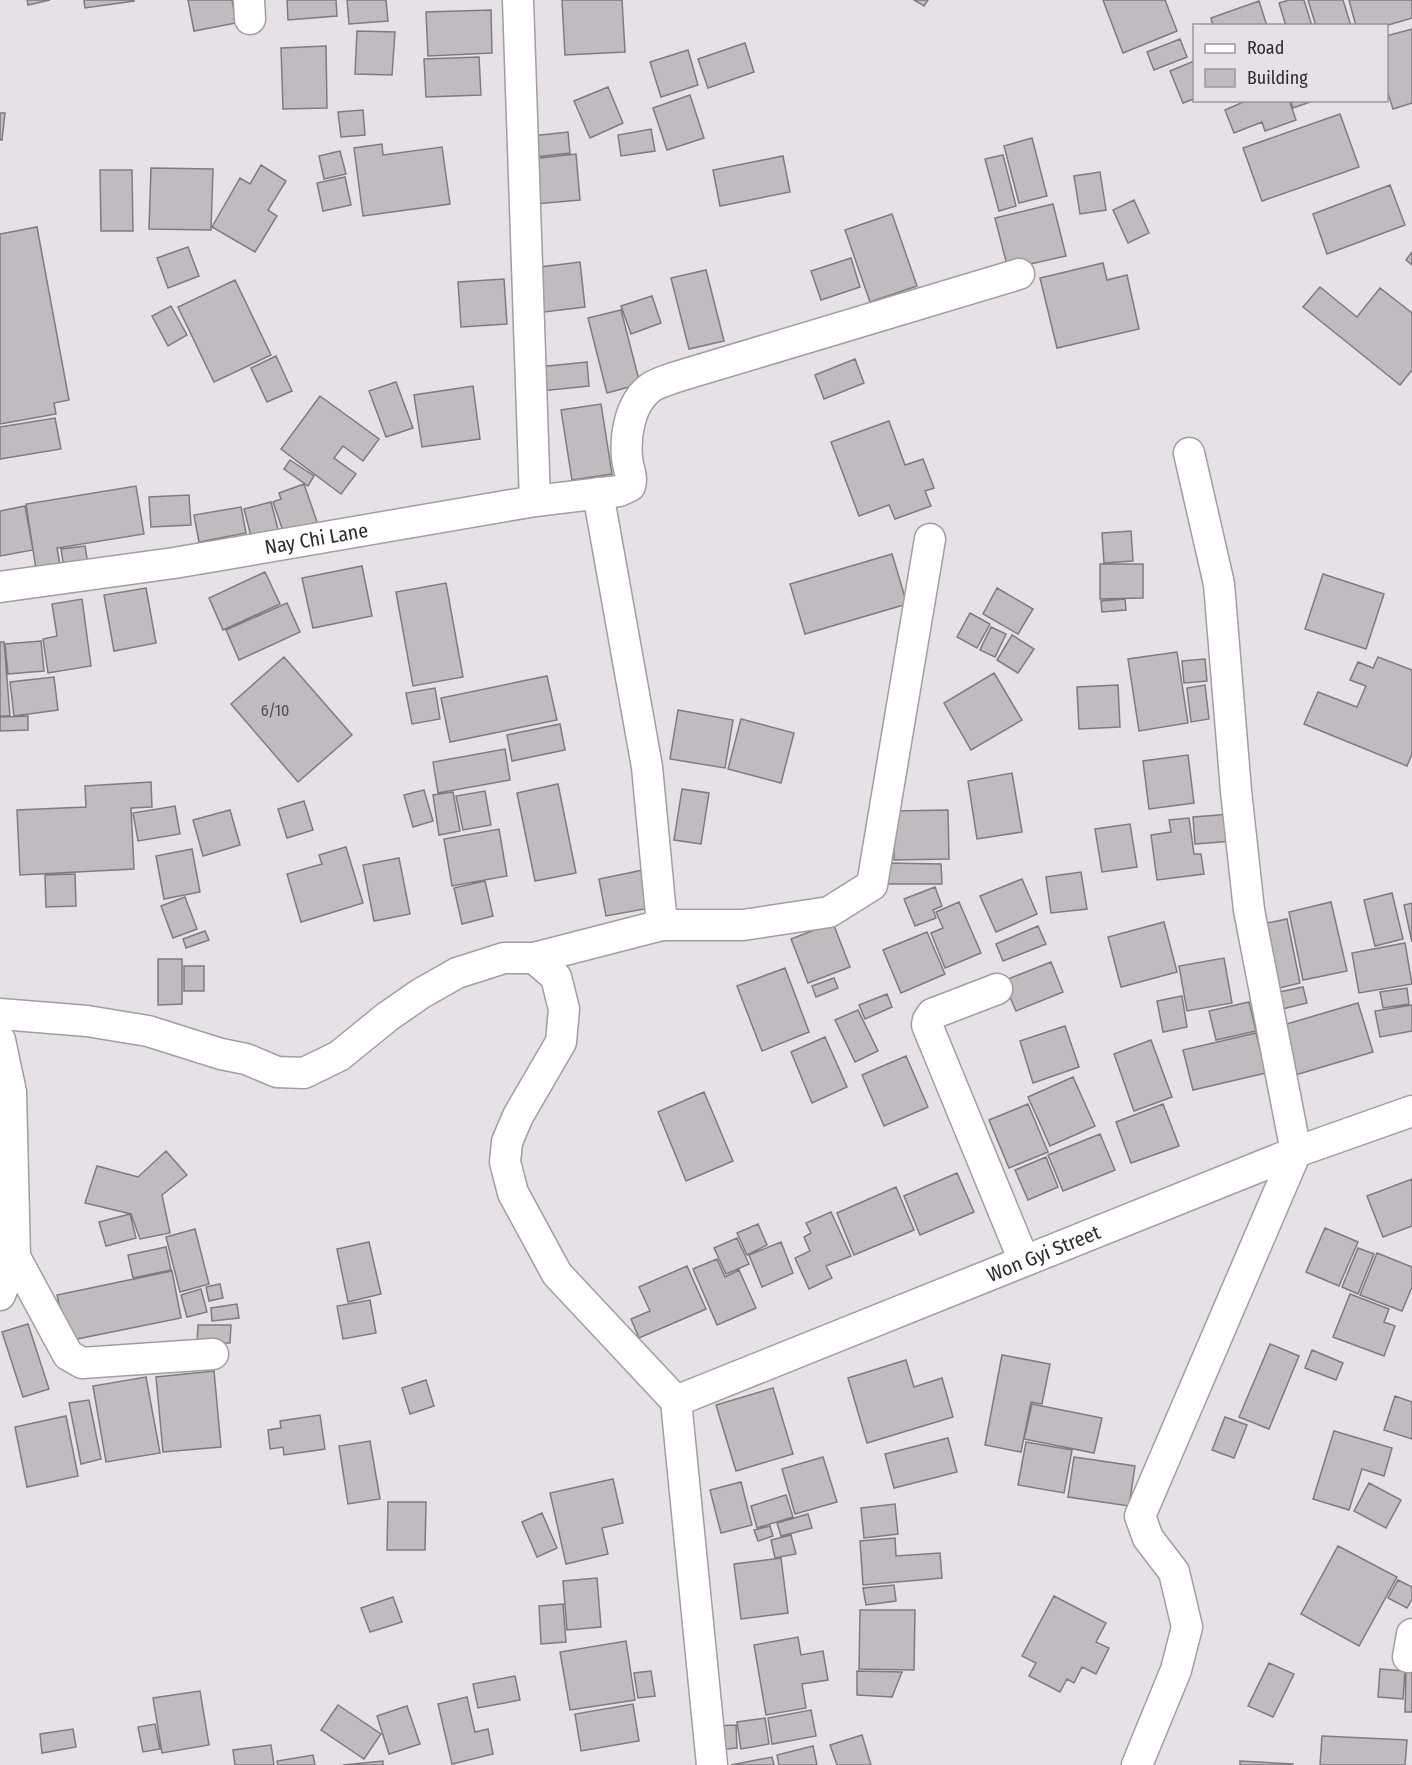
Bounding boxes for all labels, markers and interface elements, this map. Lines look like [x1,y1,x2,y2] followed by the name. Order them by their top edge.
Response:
[1193,24,1388,102] legend
[1247,37,1284,59] text: Road
[1247,67,1308,89] text: Building
[263,518,370,559] street label: Nay Chi Lane
[261,701,289,720] house number: 6/10
[983,1220,1104,1287] street label: Won Gyi Street

